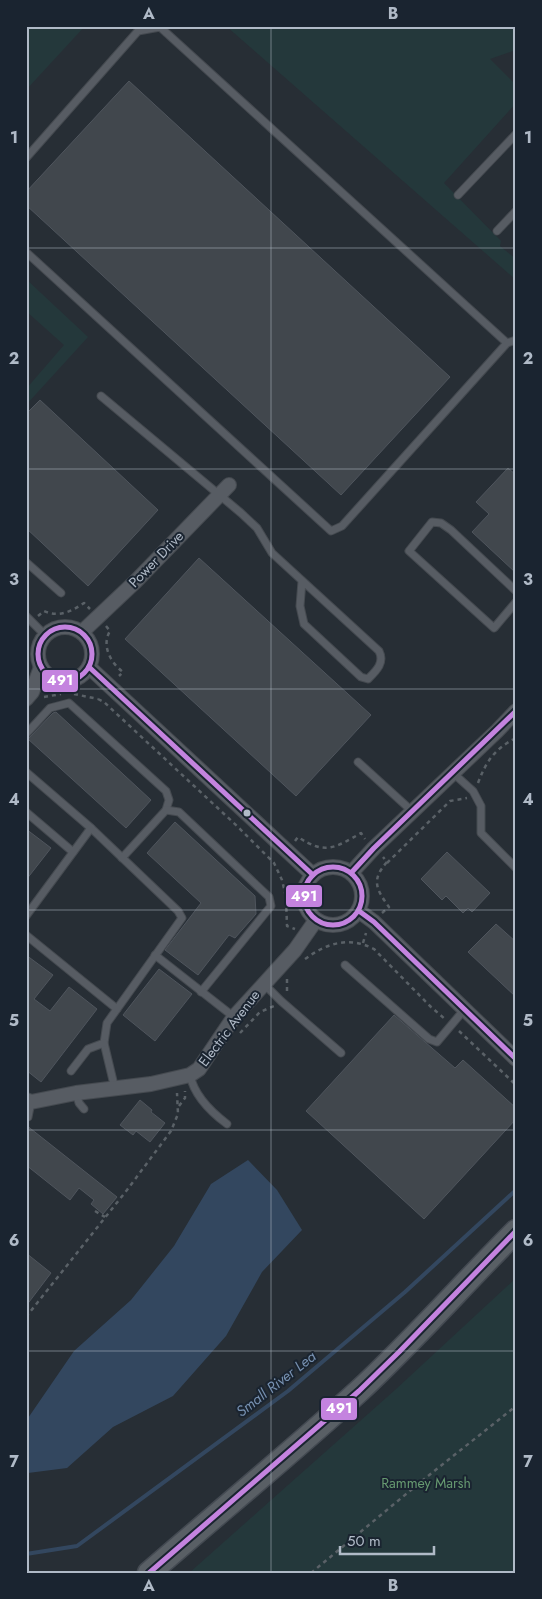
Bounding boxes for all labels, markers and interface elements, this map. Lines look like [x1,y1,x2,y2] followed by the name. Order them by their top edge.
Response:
[142,2,155,25] text: A
[388,2,398,25] text: B
[10,126,18,149] text: 1
[524,126,532,149] text: 1
[9,347,19,370] text: 2
[523,347,533,370] text: 2
[124,526,188,592] street label: Power Drive
[9,568,19,591] text: 3
[523,568,533,591] text: 3
[41,669,79,693] line badge: 491
[47,670,73,690] text: 491
[8,788,20,811] text: 4
[522,788,534,811] text: 4
[242,808,252,818] unlabelled marker
[285,884,323,908] line badge: 491
[291,886,317,906] text: 491
[194,986,264,1070] street label: Electric Avenue
[9,1009,19,1032] text: 5
[523,1009,533,1032] text: 5
[9,1229,19,1252] text: 6
[523,1229,533,1252] text: 6
[231,1345,321,1422] water label: Small River Lea
[320,1397,358,1421] line badge: 491
[326,1398,352,1418] text: 491
[9,1450,19,1473] text: 7
[523,1450,533,1473] text: 7
[381,1473,471,1493] park label: Rammey Marsh
[340,1524,433,1556] scale bar
[347,1530,381,1552] text: 50 m
[142,1574,155,1597] text: A
[388,1574,398,1597] text: B

